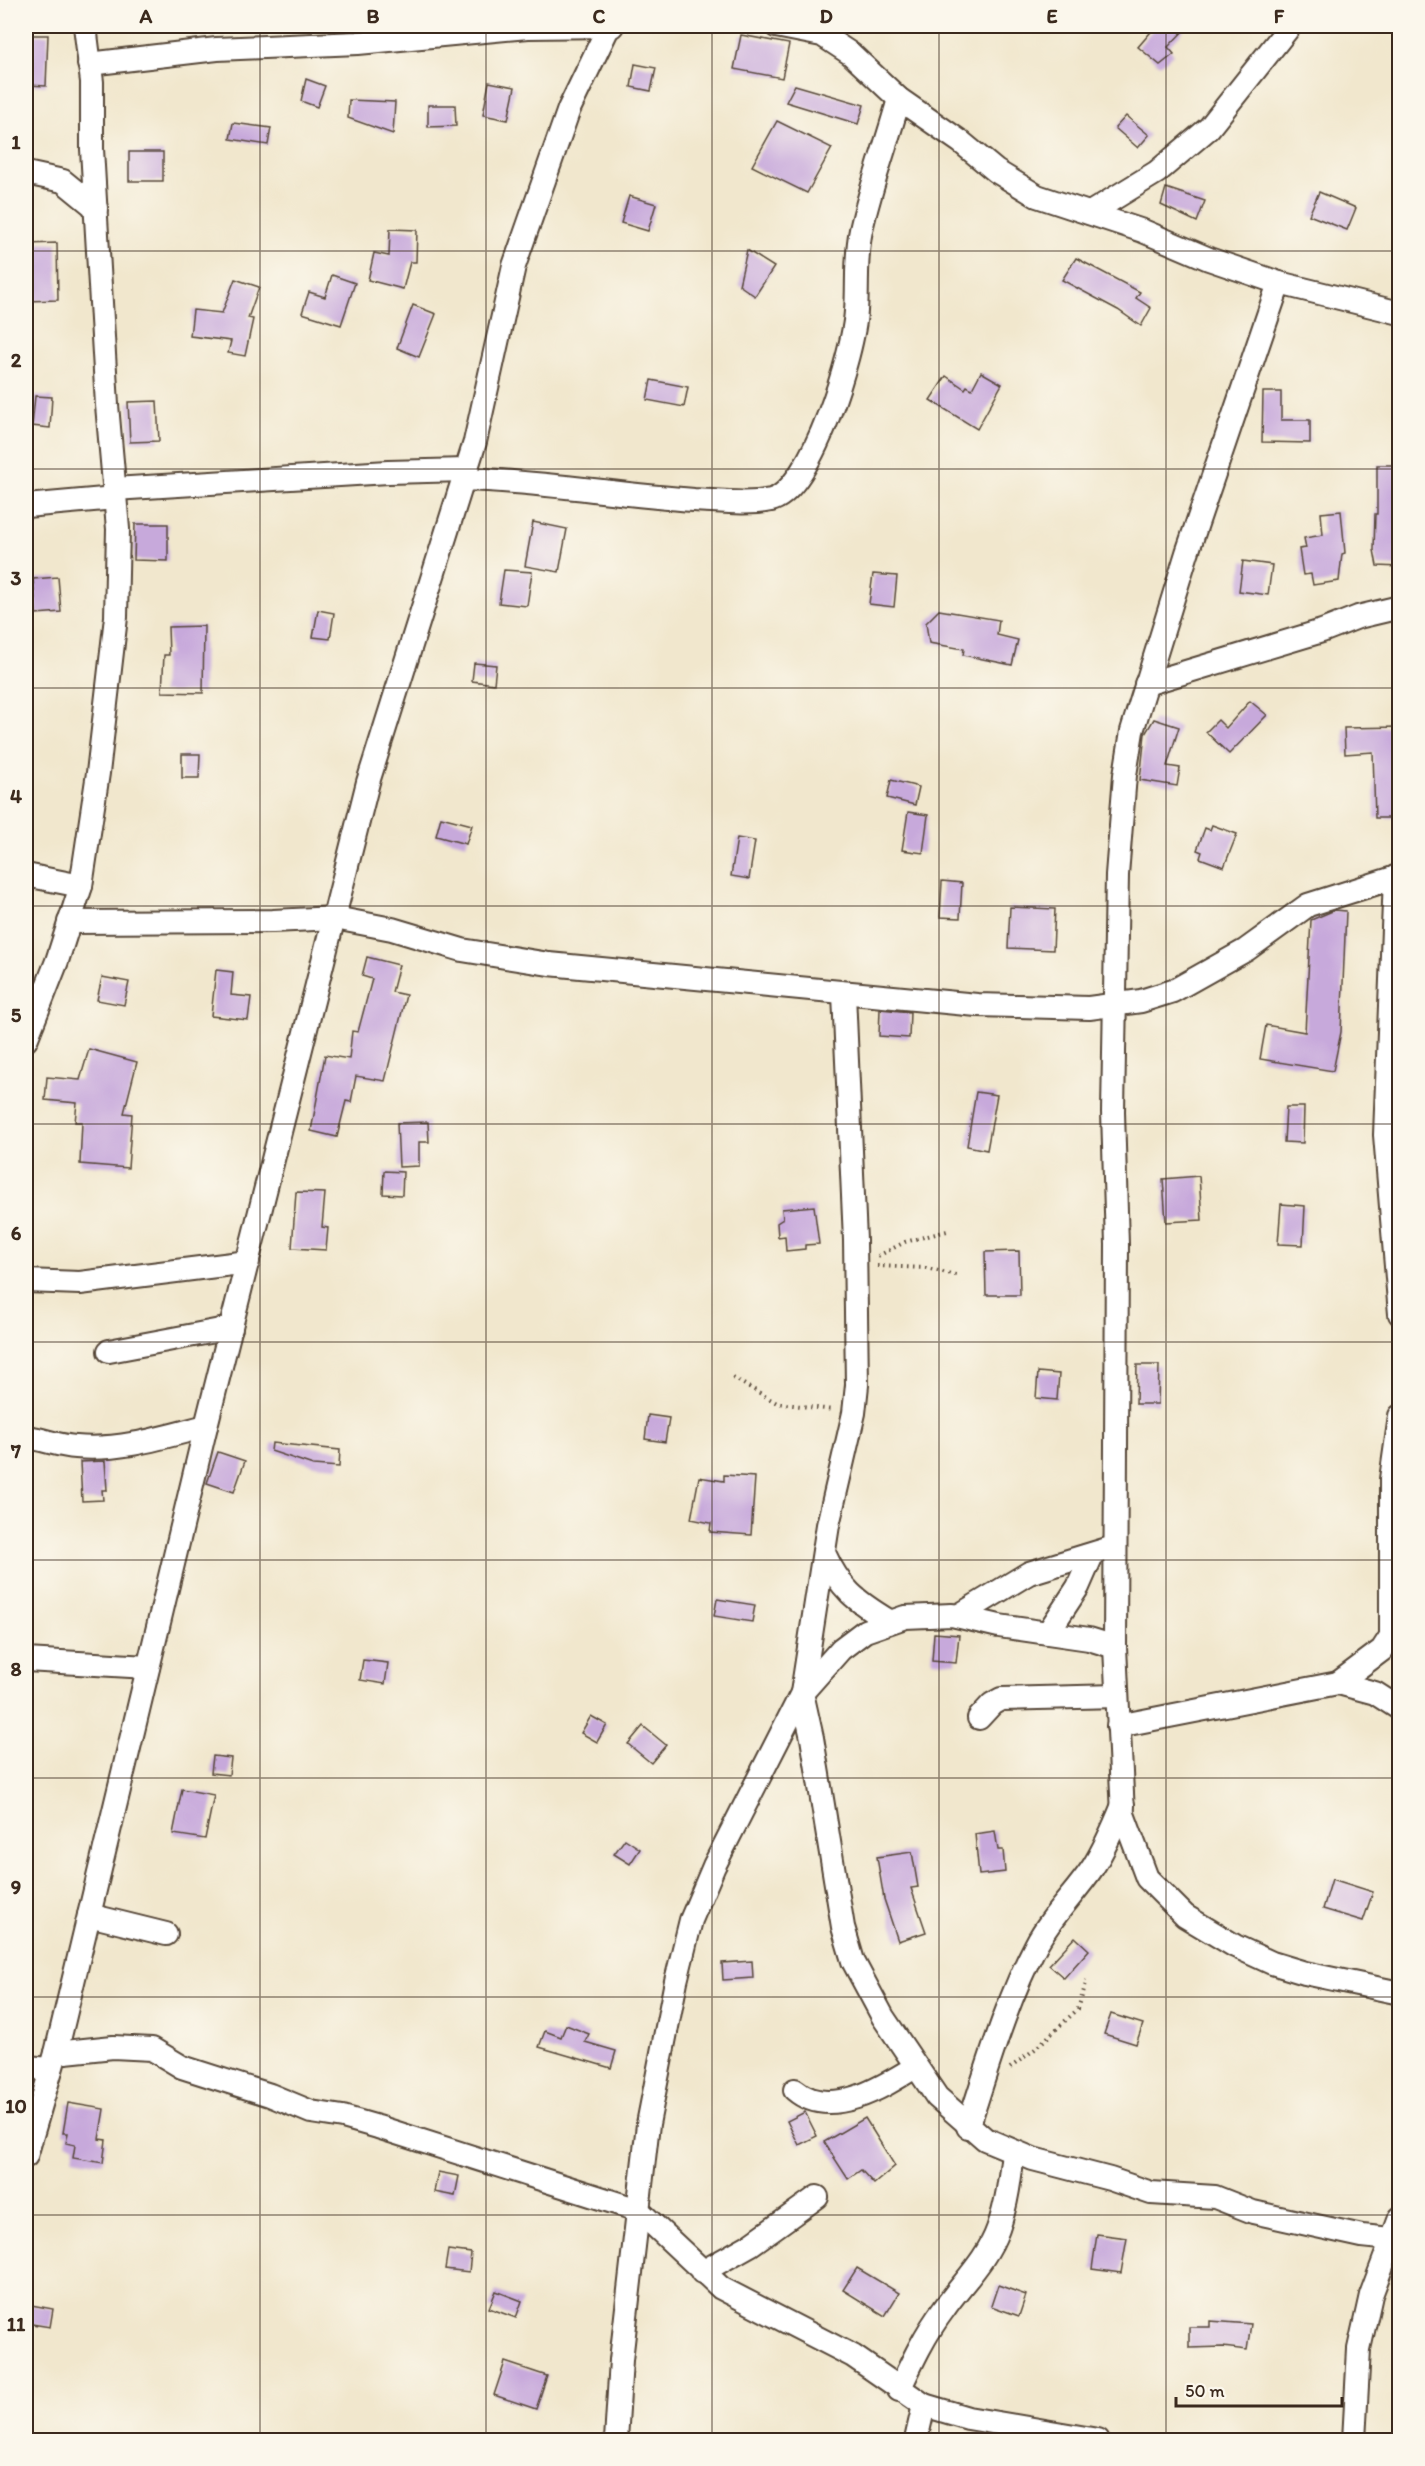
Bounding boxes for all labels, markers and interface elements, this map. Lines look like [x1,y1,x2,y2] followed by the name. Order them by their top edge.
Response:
[139,4,153,28] text: A
[367,4,380,28] text: B
[593,4,606,28] text: C
[819,4,833,28] text: D
[1046,4,1058,28] text: E
[1274,4,1285,28] text: F
[11,130,21,154] text: 1
[11,348,22,372] text: 2
[11,566,22,590] text: 3
[10,784,22,808] text: 4
[11,1003,22,1027] text: 5
[11,1221,22,1245] text: 6
[10,1439,21,1463] text: 7
[11,1657,22,1681] text: 8
[11,1875,21,1899] text: 9
[5,2094,27,2118] text: 10
[7,2312,26,2336] text: 11
[1176,2370,1342,2408] scale bar
[1185,2380,1225,2402] text: 50 m

